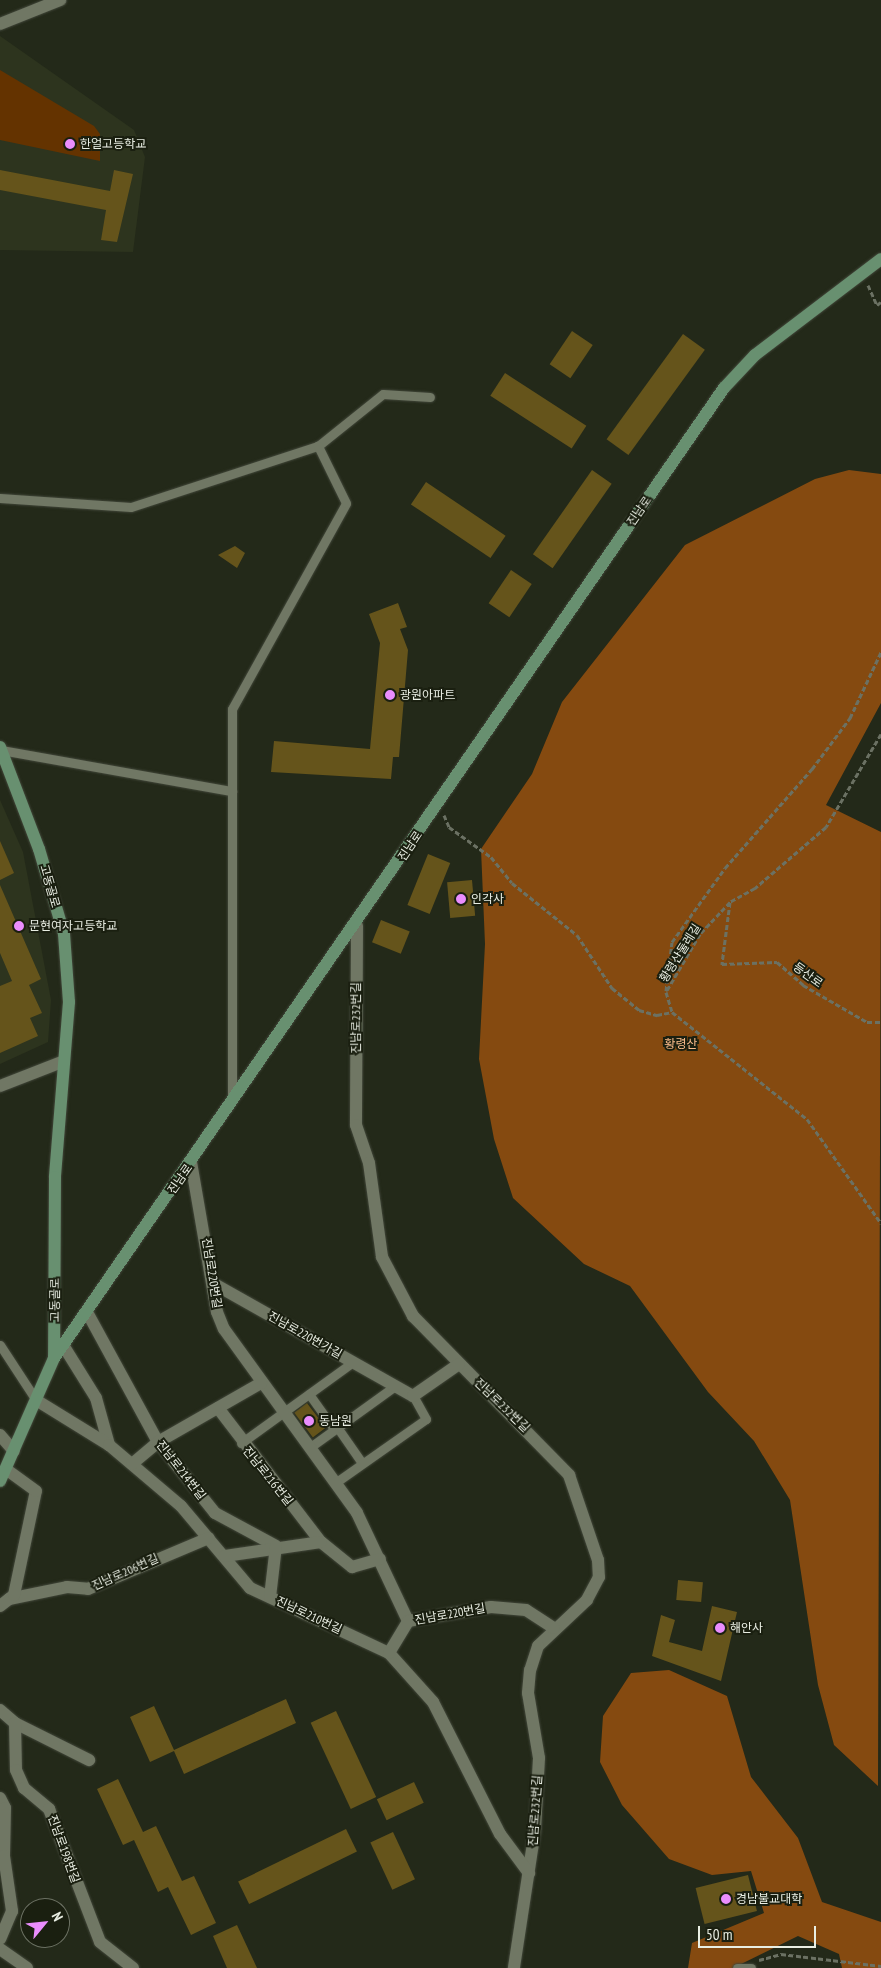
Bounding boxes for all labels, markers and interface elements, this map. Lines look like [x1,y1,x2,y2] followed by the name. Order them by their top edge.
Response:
[80,137,146,151] place label: 한얼고등학교
[64,138,76,150] marker: 한얼고등학교
[624,493,654,529] street label: 진남로
[400,688,455,702] place label: 광원아파트
[384,689,396,701] marker: 광원아파트
[395,828,425,864] street label: 진남로
[37,863,63,909] street label: 고동골로
[471,892,504,906] place label: 인각사
[455,893,467,905] marker: 인각사
[29,919,117,933] place label: 문현여자고등학교
[13,920,25,932] marker: 문현여자고등학교
[656,921,704,985] street label: 황령산둘레길
[790,959,826,991] street label: 등산로
[349,982,363,1054] street label: 진남로232번길
[664,1037,698,1051] park label: 황령산
[165,1161,195,1197] street label: 진남로
[199,1237,225,1309] street label: 진남로220번길
[48,1278,62,1322] street label: 고동골로
[265,1309,345,1361] street label: 진남로220번가길
[471,1375,533,1435] street label: 진남로232번길
[319,1414,352,1428] place label: 동남원
[303,1415,315,1427] marker: 동남원
[153,1437,209,1503] street label: 진남로214번길
[240,1444,296,1508] street label: 진남로216번길
[89,1551,161,1593] street label: 진남로206번길
[274,1593,344,1637] street label: 진남로210번길
[414,1601,486,1627] street label: 진남로220번길
[730,1621,763,1635] place label: 해안사
[714,1622,726,1634] marker: 해안사
[525,1775,545,1847] street label: 진남로232번길
[45,1813,83,1885] street label: 진남로198번길
[736,1892,802,1906] place label: 경남불교대학
[720,1893,732,1905] marker: 경남불교대학
[20,1898,70,1948] north arrow
[48,1909,67,1924] text: N
[701,1916,818,1948] scale bar
[706,1925,732,1944] text: 50 m

